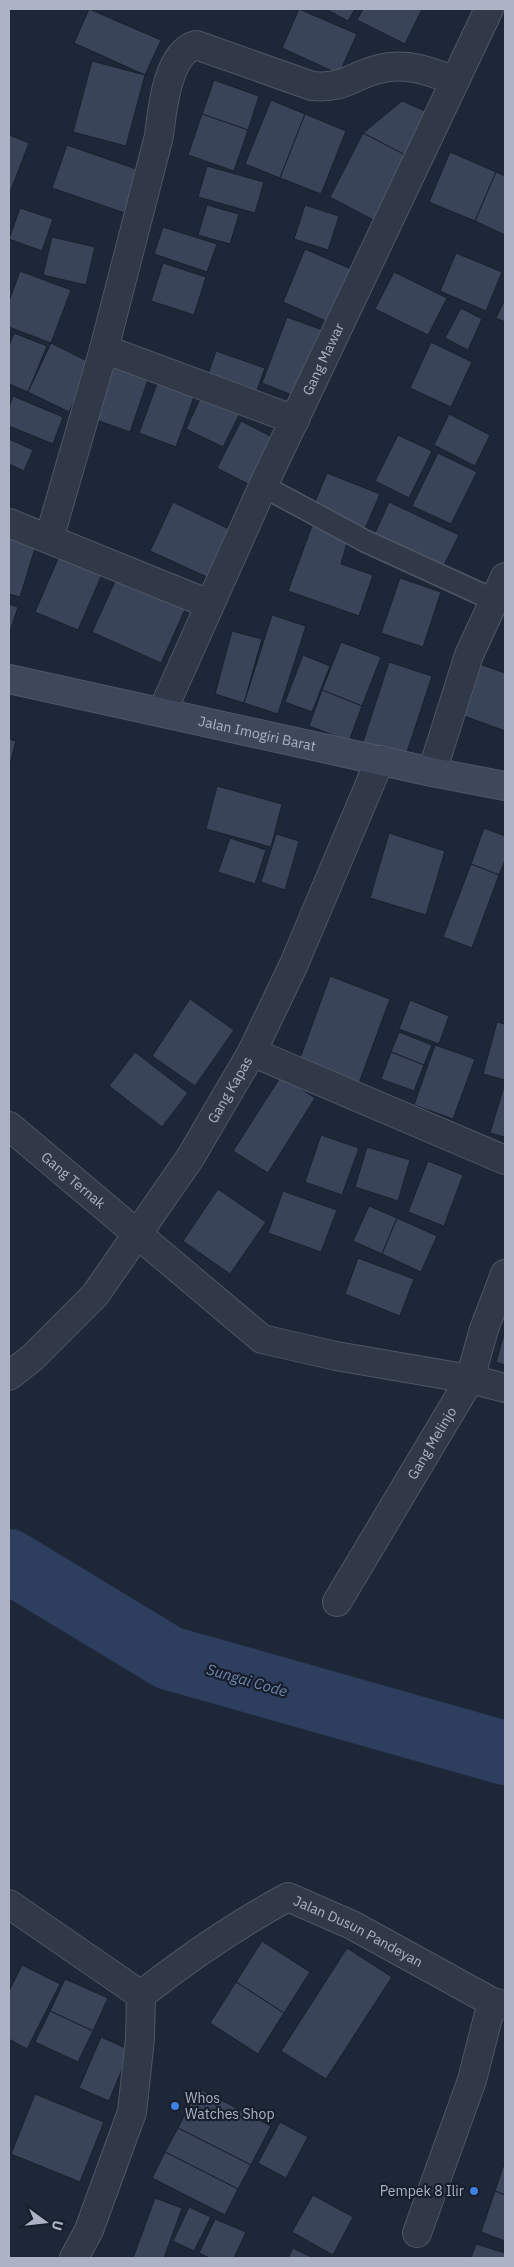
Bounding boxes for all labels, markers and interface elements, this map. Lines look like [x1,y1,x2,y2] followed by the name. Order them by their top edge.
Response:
[298,320,348,398] street label: Gang Mawar
[197,712,318,755] street label: Jalan Imogiri Barat
[203,1053,257,1127] street label: Gang Kapas
[37,1148,110,1213] street label: Gang Ternak
[403,1403,460,1483] street label: Gang Melinjo
[204,1659,290,1701] water label: Sungai Code
[291,1892,426,1971] street label: Jalan Dusun Pandeyan
[185,2089,275,2123] place label: Whos Watches Shop
[169,2100,181,2112] marker: Whos Watches Shop
[380,2182,464,2200] place label: Pempek 8 Ilir
[468,2185,480,2197] marker: Pempek 8 Ilir
[20,2197,70,2247] north arrow
[48,2218,68,2232] text: U

